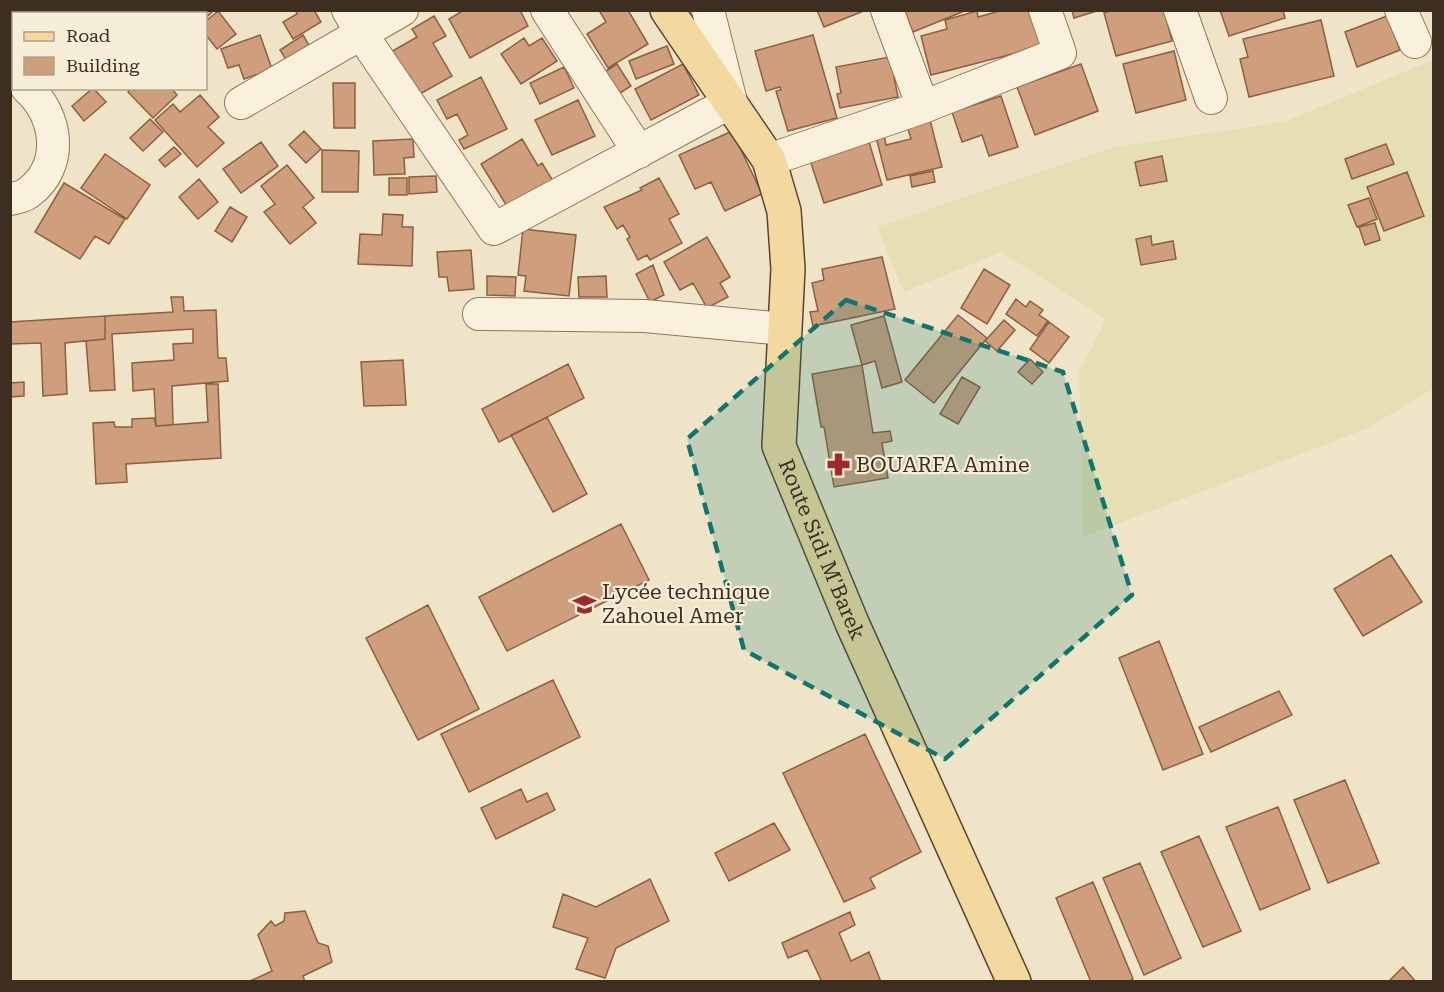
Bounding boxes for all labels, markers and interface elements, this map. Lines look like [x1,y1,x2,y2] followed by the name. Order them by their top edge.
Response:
[12,12,207,90] legend
[66,25,111,46] text: Road
[66,55,140,76] text: Building
[825,452,851,478] pharmacy icon: BOUARFA Amine
[856,453,1029,477] place label: BOUARFA Amine
[774,456,870,644] street label: Route Sidi M'Barek
[602,580,770,628] place label: Lycée technique Zahouel Amer
[571,591,597,617] school or university icon: Lycée technique Zahouel Amer

